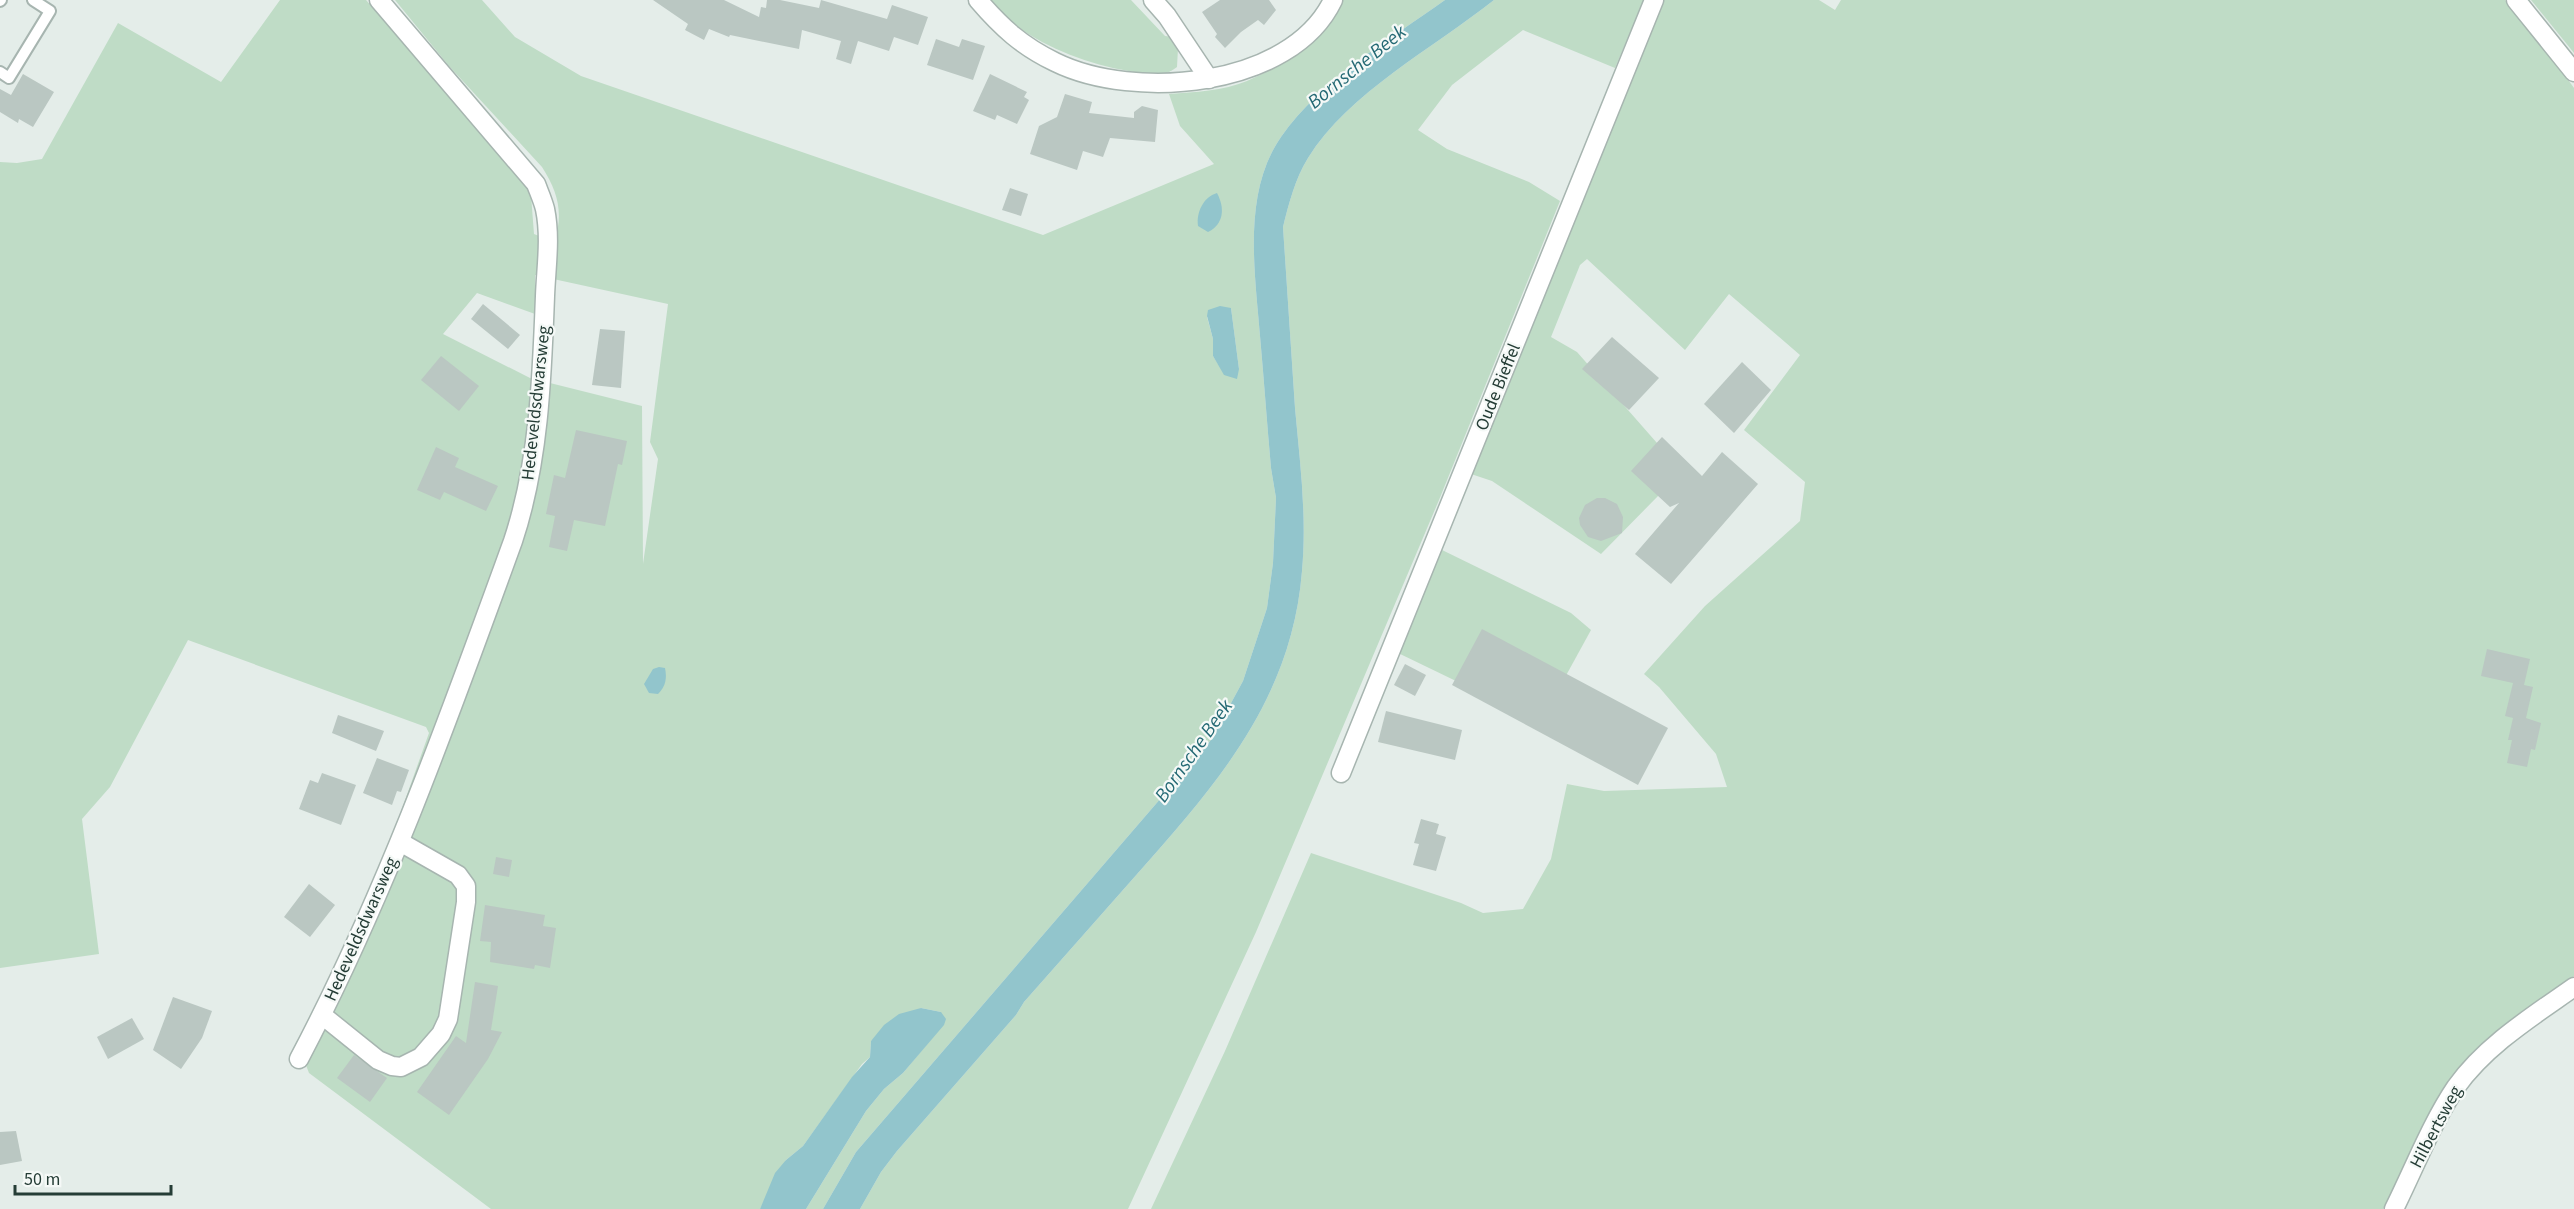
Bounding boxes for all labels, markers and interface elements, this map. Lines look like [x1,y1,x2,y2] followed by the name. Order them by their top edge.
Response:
[1302,18,1413,116] water label: Bornsche Beek
[515,324,557,482] street label: Hedeveldsdwarsweg
[1469,340,1527,434] street label: Oude Bieffel
[1148,693,1240,808] water label: Bornsche Beek
[318,853,404,1005] street label: Hedeveldsdwarsweg
[2404,1081,2468,1173] street label: Hilbertsweg
[15,1158,171,1196] scale bar
[24,1167,60,1192] text: 50 m

